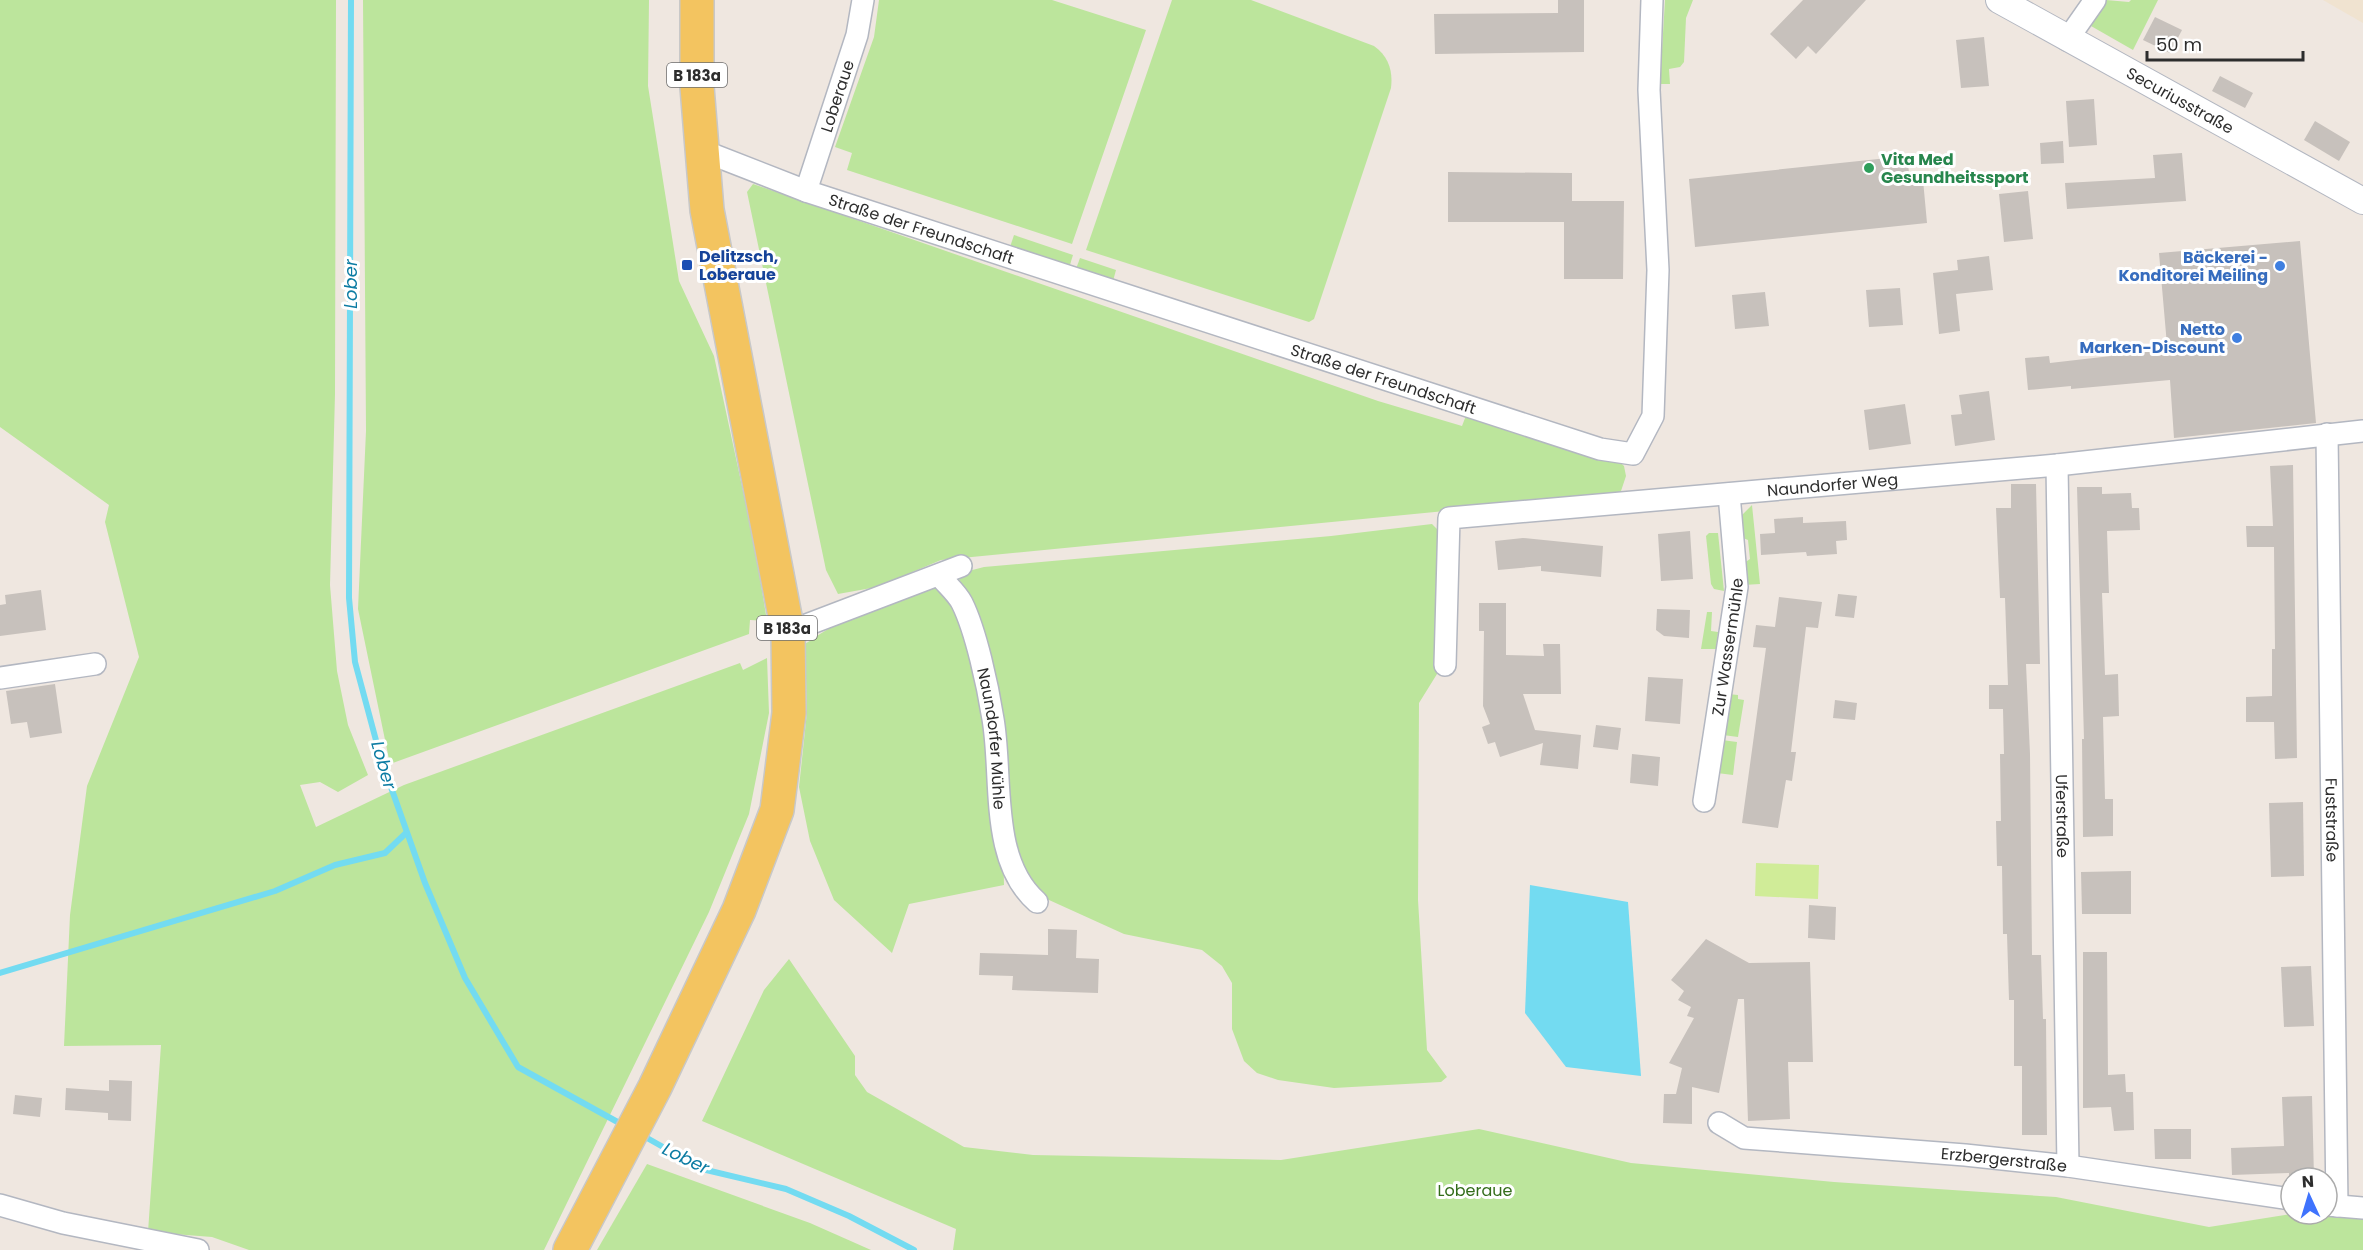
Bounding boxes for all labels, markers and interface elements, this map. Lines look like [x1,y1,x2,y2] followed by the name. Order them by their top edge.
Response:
[2147,24,2303,62] scale bar
[2156,32,2202,57] text: 50 m
[815,57,860,135] street label: Loberaue
[2122,61,2238,139] street label: Securiusstraße
[667,63,727,87] road number: B 183a
[1881,148,2029,189] place label: Vita Med Gesundheitssport
[1862,161,1876,175] marker: Vita Med Gesundheitssport
[826,188,1017,269] street label: Straße der Freundschaft
[699,245,778,286] place label: Delitzsch, Loberaue
[2118,246,2268,287] place label: Bäckerei - Konditorei Meiling
[338,258,363,309] water label: Lober
[680,258,694,272] marker: Delitzsch, Loberaue
[2273,259,2287,273] marker: Bäckerei - Konditorei Meiling
[2080,318,2225,359] place label: Netto Marken-Discount
[2230,331,2244,345] marker: Netto Marken-Discount
[1288,338,1479,420] street label: Straße der Freundschaft
[1766,467,1899,502] street label: Naundorfer Weg
[1706,577,1749,717] street label: Zur Wassermühle
[757,616,817,640] road number: B 183a
[972,665,1011,811] street label: Naundorfer Mühle
[365,738,403,793] water label: Lober
[2050,774,2075,858] street label: Uferstraße
[2320,778,2344,862] street label: Fuststraße
[658,1136,715,1181] water label: Lober
[1940,1142,2068,1177] street label: Erzbergerstraße
[2279,1166,2339,1226] north arrow
[2301,1170,2315,1193] text: N
[1438,1179,1512,1202] park label: Loberaue

